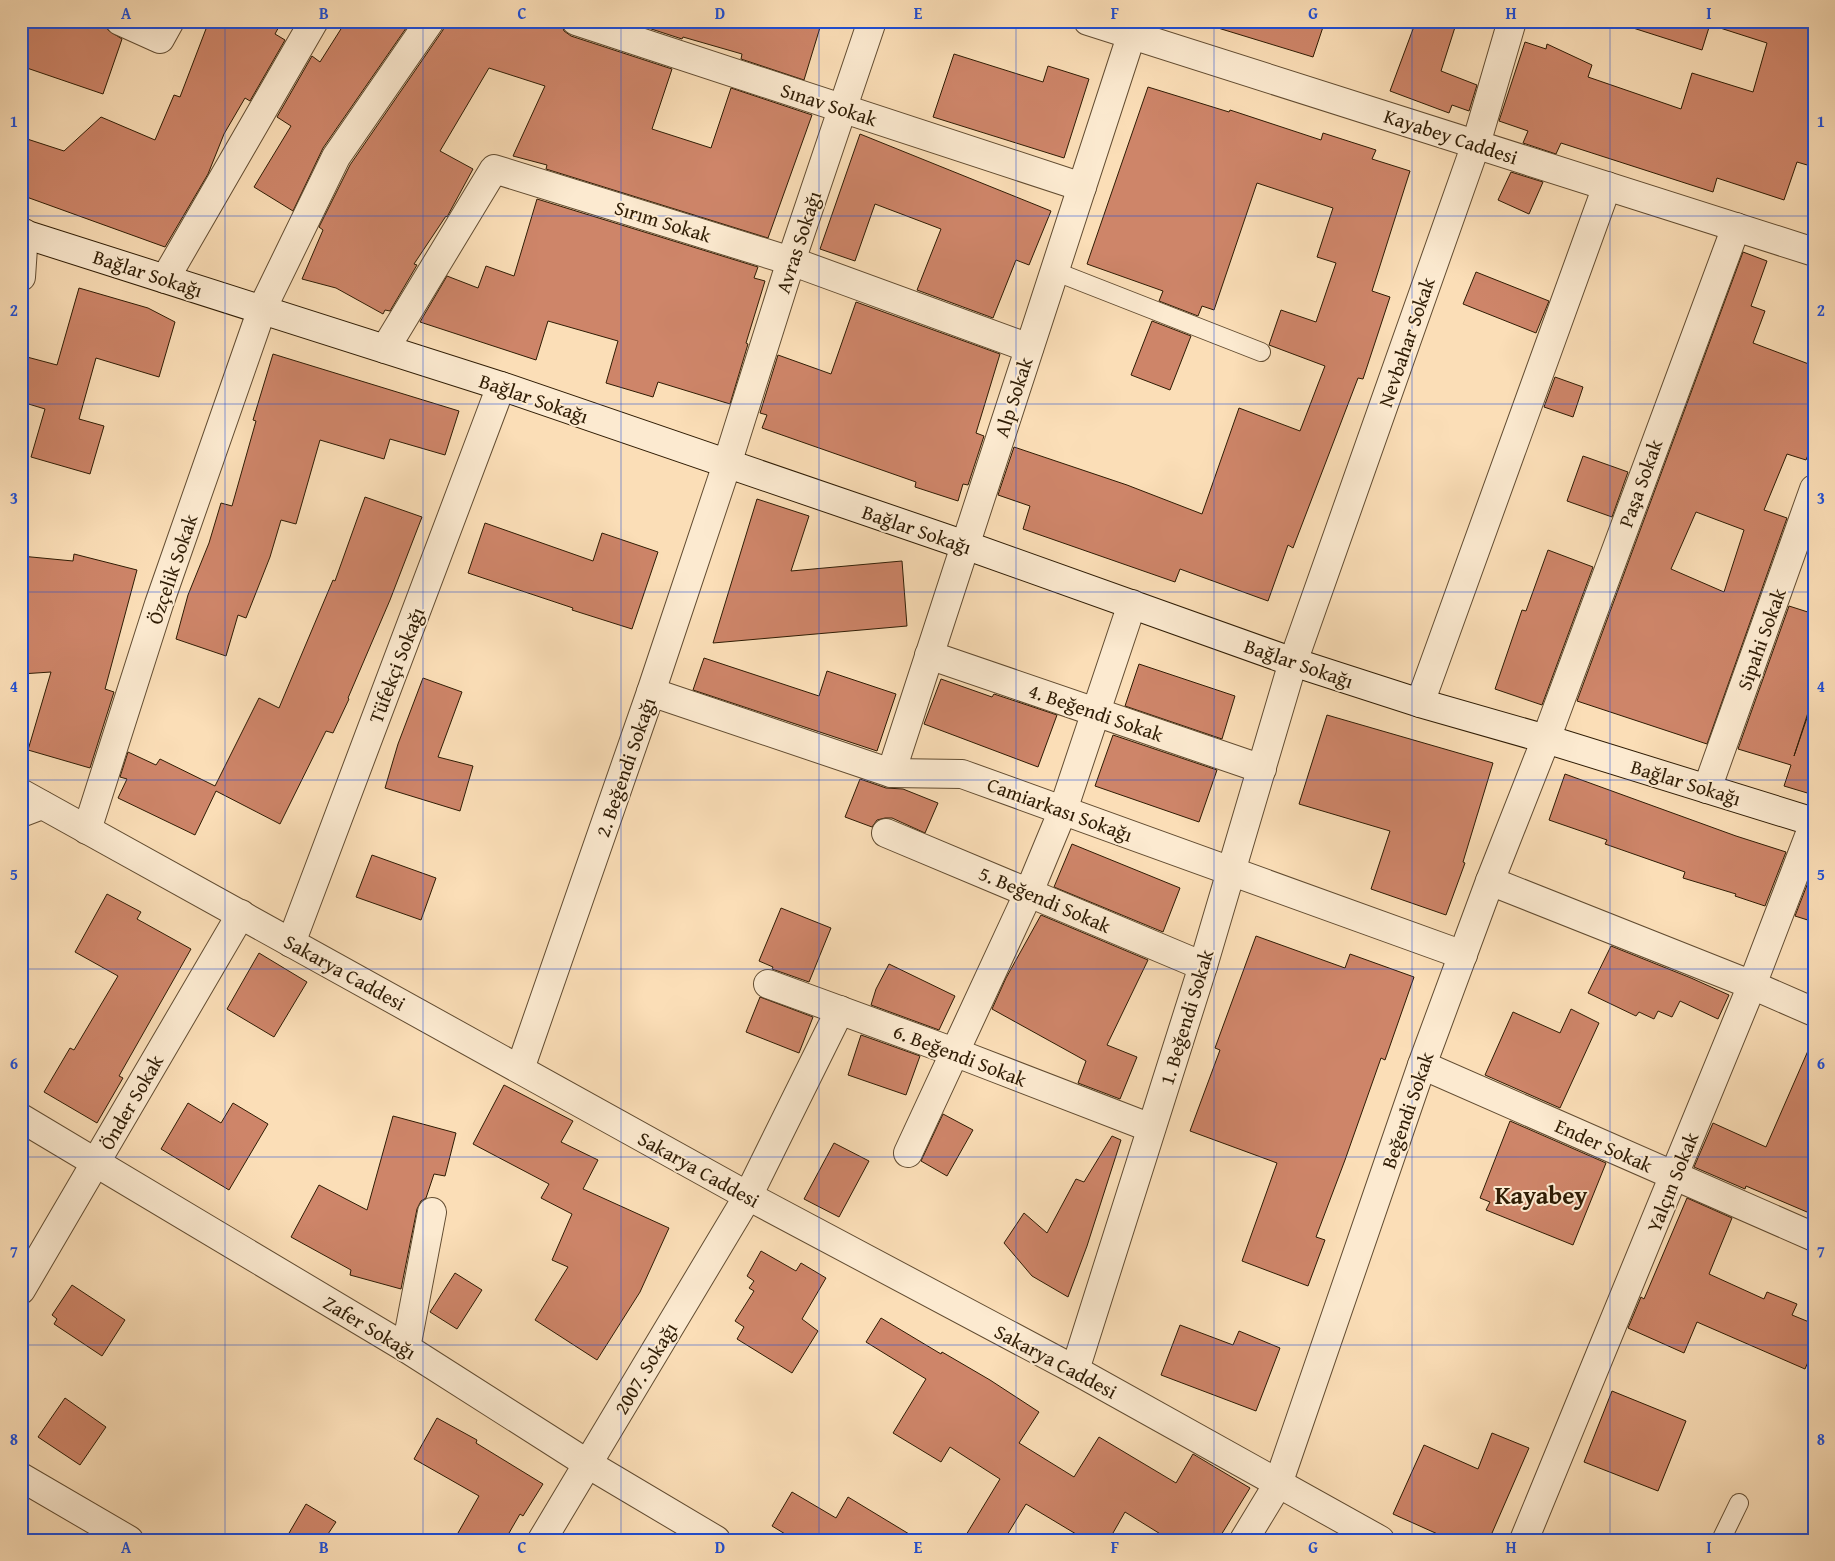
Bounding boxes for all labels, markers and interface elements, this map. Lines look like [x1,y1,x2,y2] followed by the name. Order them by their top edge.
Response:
[121,1,132,25] text: A
[319,1,329,25] text: B
[517,1,527,25] text: C
[715,1,725,25] text: D
[914,1,923,25] text: E
[1111,1,1119,25] text: F
[1308,1,1318,25] text: G
[1505,1,1517,25] text: H
[1706,1,1712,25] text: I
[777,75,882,133] street label: Sınav Sokak
[1380,101,1522,171] street label: Kayabey Caddesi
[10,109,18,133] text: 1
[1817,109,1825,133] text: 1
[768,187,828,297] street label: Avras Sokağı
[611,193,716,250] street label: Sırım Sokak
[89,242,207,304] street label: Bağlar Sokağı
[1370,273,1442,411] street label: Nevbahar Sokak
[10,298,18,322] text: 2
[1817,298,1825,322] text: 2
[986,352,1040,441] street label: Alp Sokak
[476,366,593,430] street label: Bağlar Sokağı
[1611,434,1670,531] street label: Paşa Sokak
[10,486,18,510] text: 3
[1817,486,1825,510] text: 3
[859,497,976,561] street label: Bağlar Sokağı
[140,509,205,628] street label: Özçelik Sokak
[1729,583,1793,694] street label: Sipahi Sokak
[361,602,432,727] street label: Tüfekçi Sokağı
[1241,631,1358,695] street label: Bağlar Sokağı
[10,674,18,698] text: 4
[1817,674,1825,698] text: 4
[1025,675,1168,749] street label: 4. Beğendi Sokak
[588,693,663,841] street label: 2. Beğendi Sokağı
[1627,752,1745,813] street label: Bağlar Sokağı
[983,769,1137,849] street label: Camiarkası Sokağı
[975,858,1116,940] street label: 5. Beğendi Sokak
[10,862,18,886] text: 5
[1817,862,1825,886] text: 5
[279,927,411,1018] street label: Sakarya Caddesi
[1152,945,1221,1088] street label: 1. Beğendi Sokak
[889,1016,1032,1094] street label: 6. Beğendi Sokak
[1373,1047,1441,1172] street label: Beğendi Sokak
[92,1048,170,1155] street label: Önder Sokak
[10,1051,18,1075] text: 6
[1817,1051,1825,1075] text: 6
[1551,1111,1658,1180] street label: Ender Sokak
[633,1124,765,1215] street label: Sakarya Caddesi
[1639,1127,1706,1236] street label: Yalçın Sokak
[1495,1177,1588,1213] district label: Kayabey
[10,1239,18,1263] text: 7
[1817,1239,1825,1263] text: 7
[318,1288,422,1366] street label: Zafer Sokağı
[606,1316,684,1420] street label: 2007. Sokağı
[990,1316,1123,1406] street label: Sakarya Caddesi
[10,1427,18,1451] text: 8
[1817,1427,1825,1451] text: 8
[121,1535,132,1559] text: A
[319,1535,329,1559] text: B
[517,1535,527,1559] text: C
[715,1535,725,1559] text: D
[914,1535,923,1559] text: E
[1111,1535,1119,1559] text: F
[1308,1535,1318,1559] text: G
[1505,1535,1517,1559] text: H
[1706,1535,1712,1559] text: I

